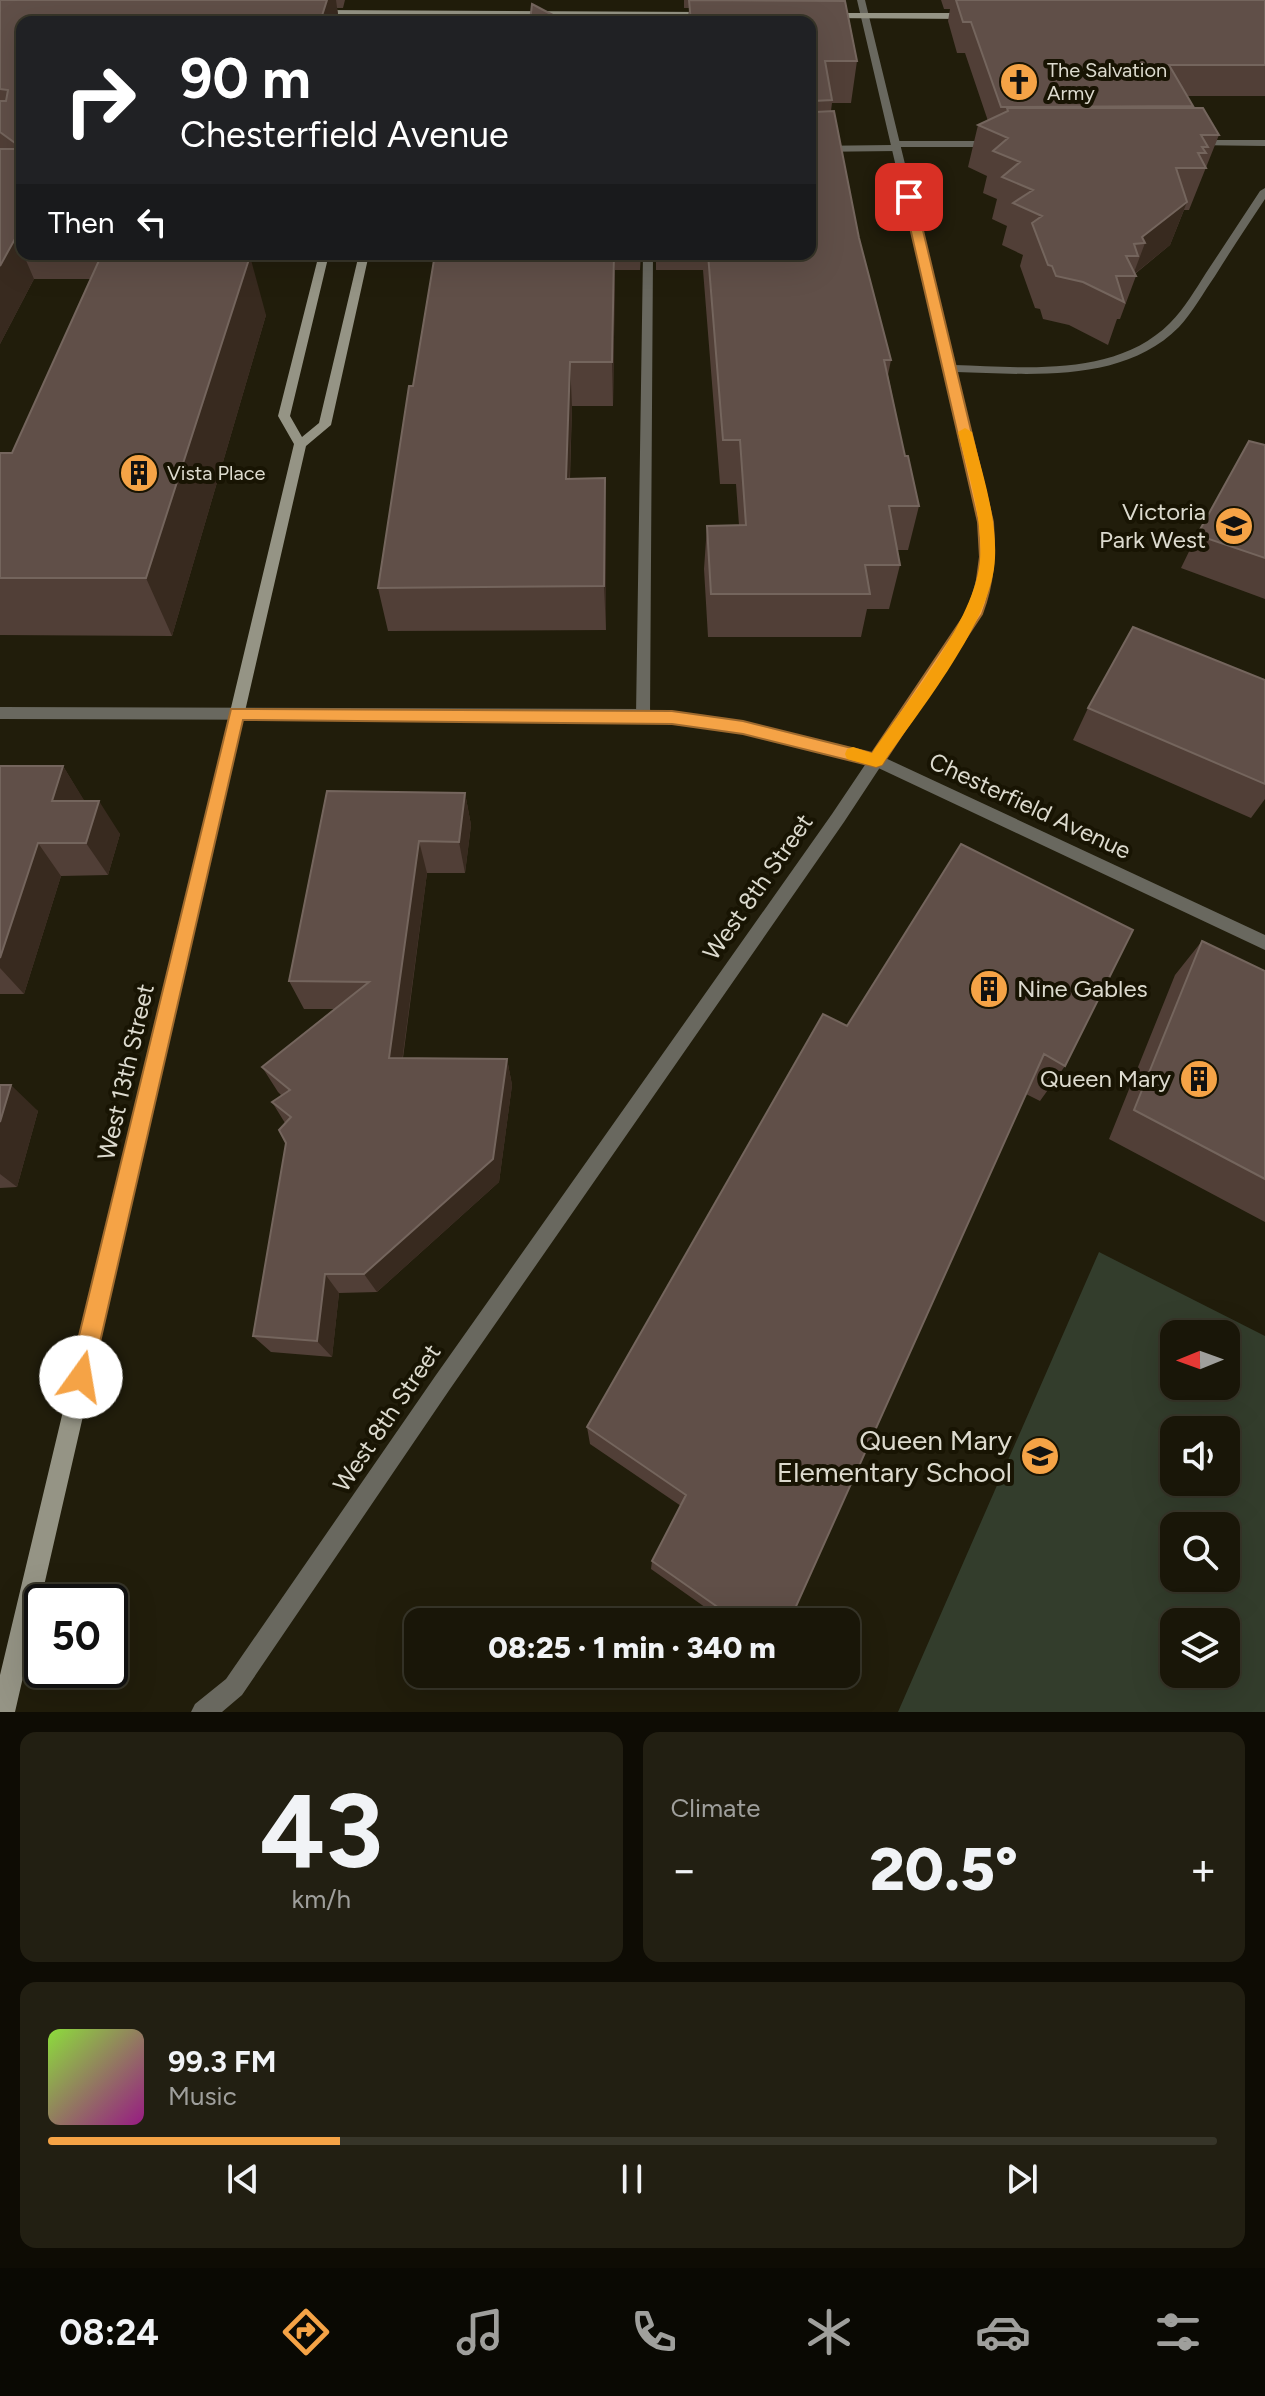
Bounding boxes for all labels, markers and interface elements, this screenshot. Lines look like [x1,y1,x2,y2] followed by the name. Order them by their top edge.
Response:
[180,45,311,112] text: 90 m
[48,48,152,152] icon: right
[1047,58,1167,105] place label: The Salvation Army
[998,61,1040,103] church icon: The Salvation Army
[180,113,509,156] text: Chesterfield Avenue
[875,163,943,231] pin
[887,175,931,219] icon: arrive
[130,200,174,244] icon: left
[48,204,114,241] text: Then
[118,452,160,494] building icon: Vista Place
[167,461,265,485] place label: Vista Place
[1099,497,1206,554] place label: Victoria Park West
[1213,505,1255,547] school or university icon: Victoria Park West
[925,746,1136,865] street label: Chesterfield Avenue
[696,808,819,965] street label: West 8th Street
[968,968,1010,1010] building icon: Nine Gables
[1017,974,1148,1003] place label: Nine Gables
[91,981,160,1163] street label: West 13th Street
[1178,1058,1220,1100] building icon: Queen Mary
[1040,1064,1171,1093] place label: Queen Mary
[1160,1320,1240,1400] north arrow
[1160,1320,1240,1688] map controls
[39,1335,123,1419] position arrow
[327,1338,447,1497] street label: West 8th Street
[1160,1416,1240,1496] button: sound
[777,1423,1012,1489] place label: Queen Mary Elementary School
[1019,1435,1061,1477] school or university icon: Queen Mary Elementary School
[1160,1512,1240,1592] button: search
[24,1584,128,1688] speed limit sign: 50
[1160,1608,1240,1688] button: layers
[488,1629,776,1666] text: 08:25 · 1 min · 340 m
[259,1768,383,1893] text: 43
[671,1792,760,1824] text: Climate
[870,1833,1018,1905] text: 20.5°
[671,1843,698,1896] text: −
[1190,1843,1217,1896] text: +
[292,1883,351,1915] text: km/h
[168,2043,276,2080] text: 99.3 FM
[168,2080,237,2112] text: Music
[221,2157,265,2201] icon: previous
[610,2157,654,2201] icon: pause
[1000,2157,1044,2201] icon: next
[278,2304,334,2360] icon: directions
[452,2304,508,2360] icon: music
[626,2304,682,2360] icon: phone
[801,2304,857,2360] icon: climate
[975,2304,1031,2360] icon: car
[1150,2304,1206,2360] icon: filters
[59,2311,159,2354] text: 08:24

